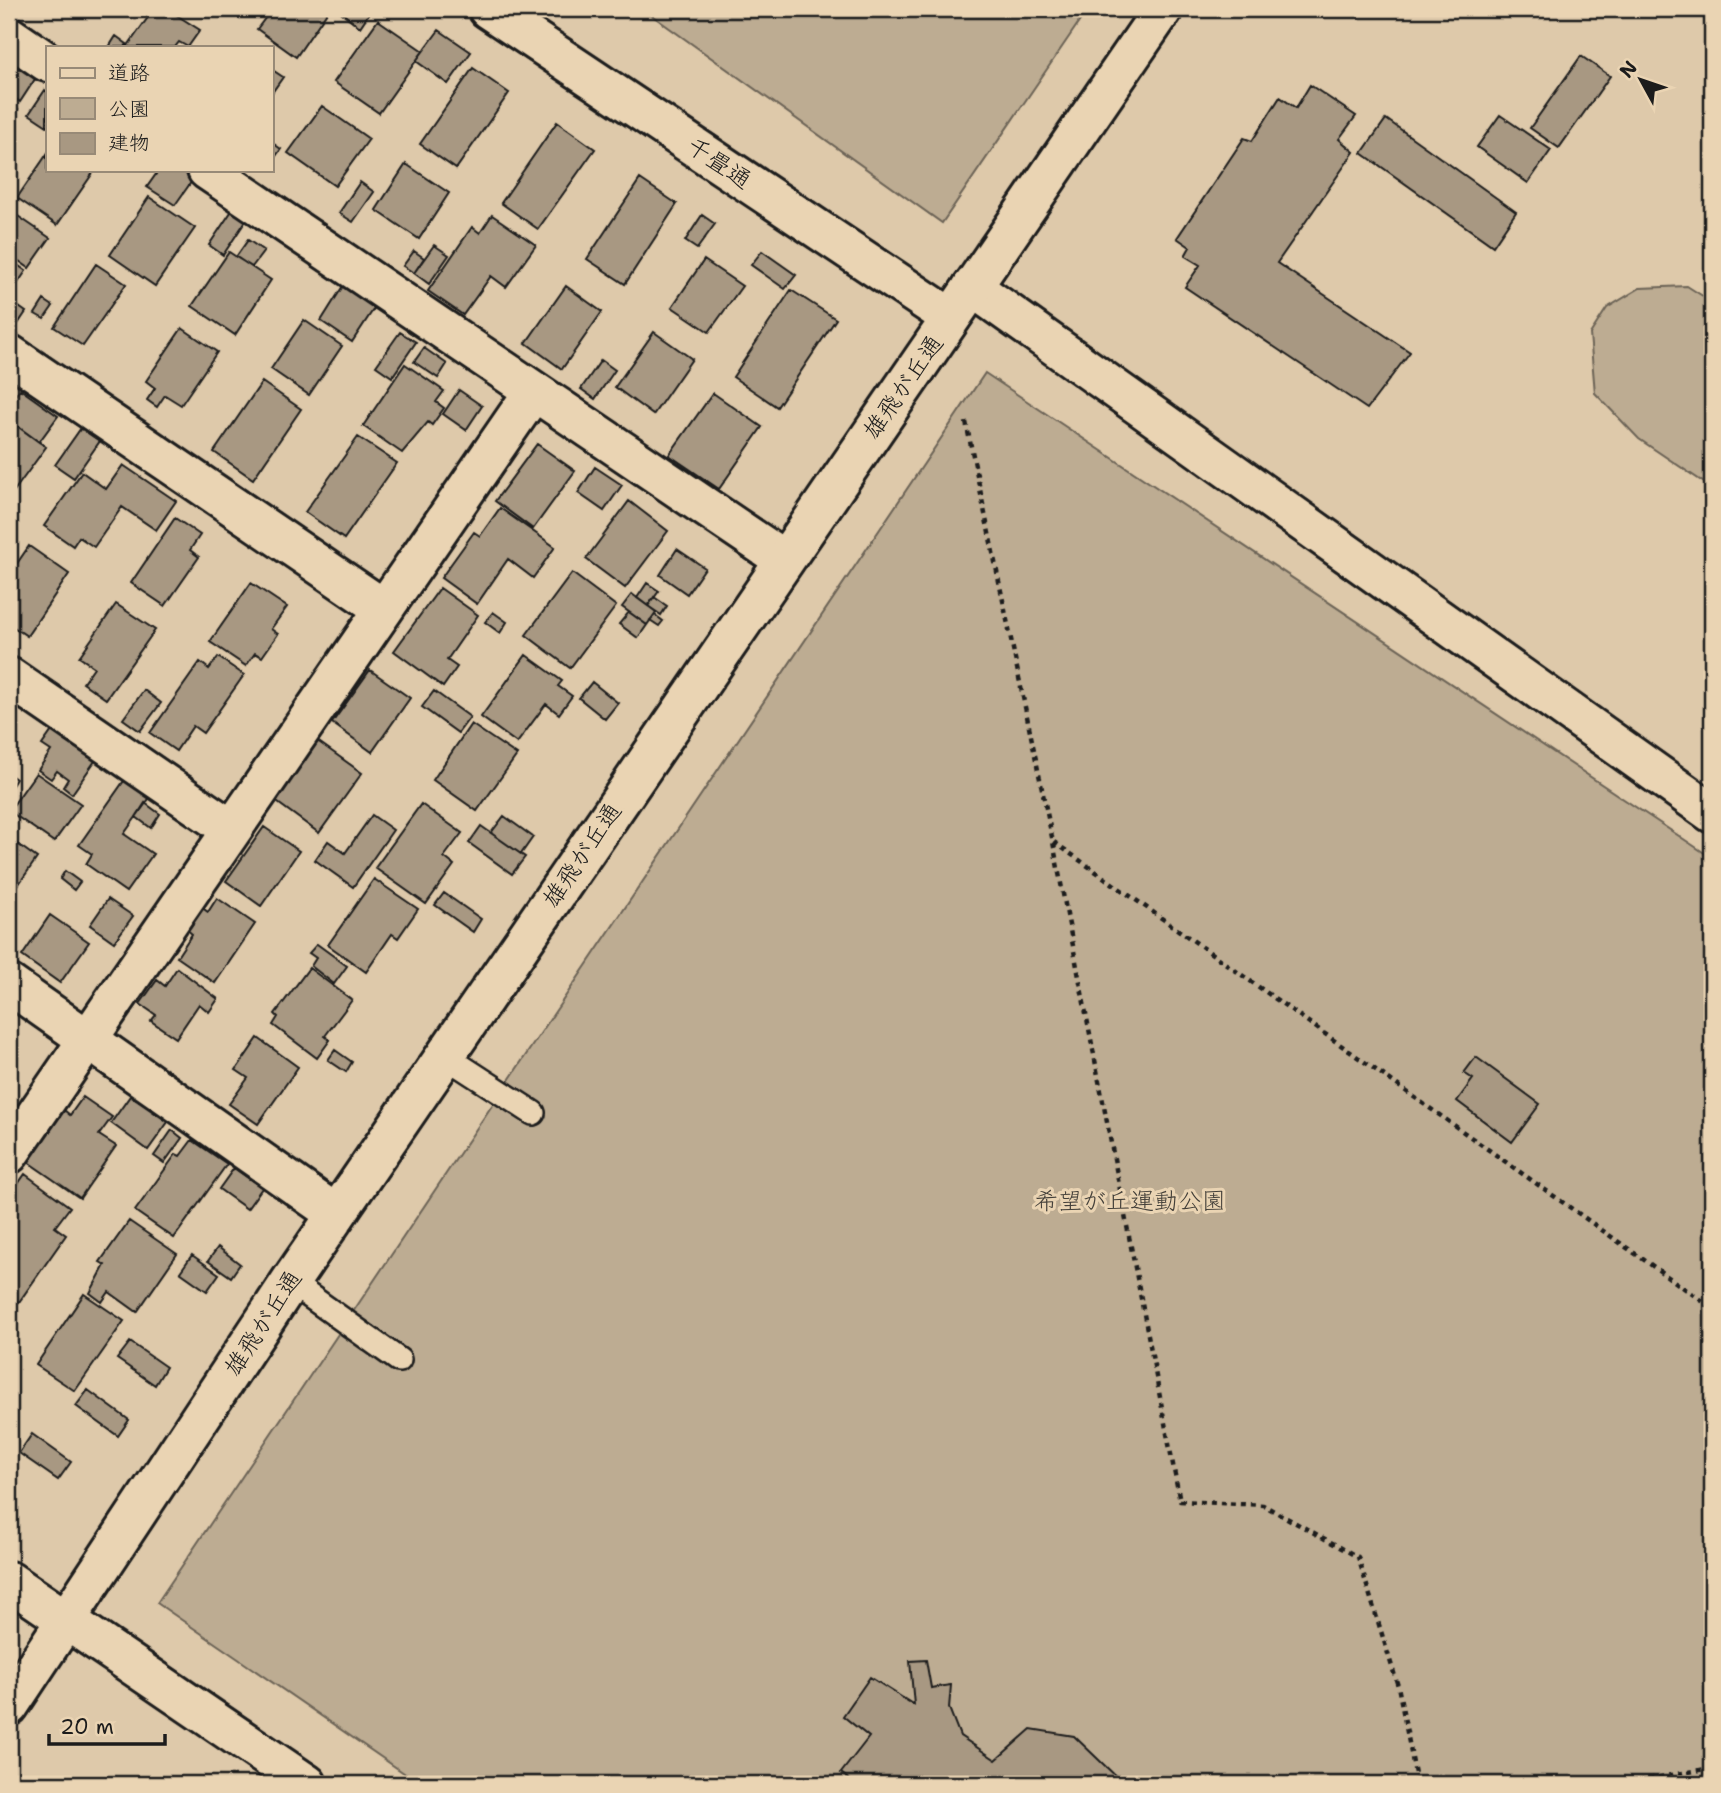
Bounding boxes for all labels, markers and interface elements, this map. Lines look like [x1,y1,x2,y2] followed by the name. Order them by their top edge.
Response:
[46,46,273,172] legend
[1606,46,1676,116] north arrow
[1614,56,1643,83] text: N
[108,59,150,87] text: 道路
[108,95,150,123] text: 公園
[108,129,150,157] text: 建物
[680,130,758,196] street label: 千畳通
[855,329,951,445] street label: 雄飛が丘通
[535,796,629,914] street label: 雄飛が丘通
[1034,1185,1226,1217] park label: 希望が丘運動公園
[217,1264,309,1382] street label: 雄飛が丘通
[49,1702,164,1746] scale bar
[60,1713,114,1741] text: 20 m

